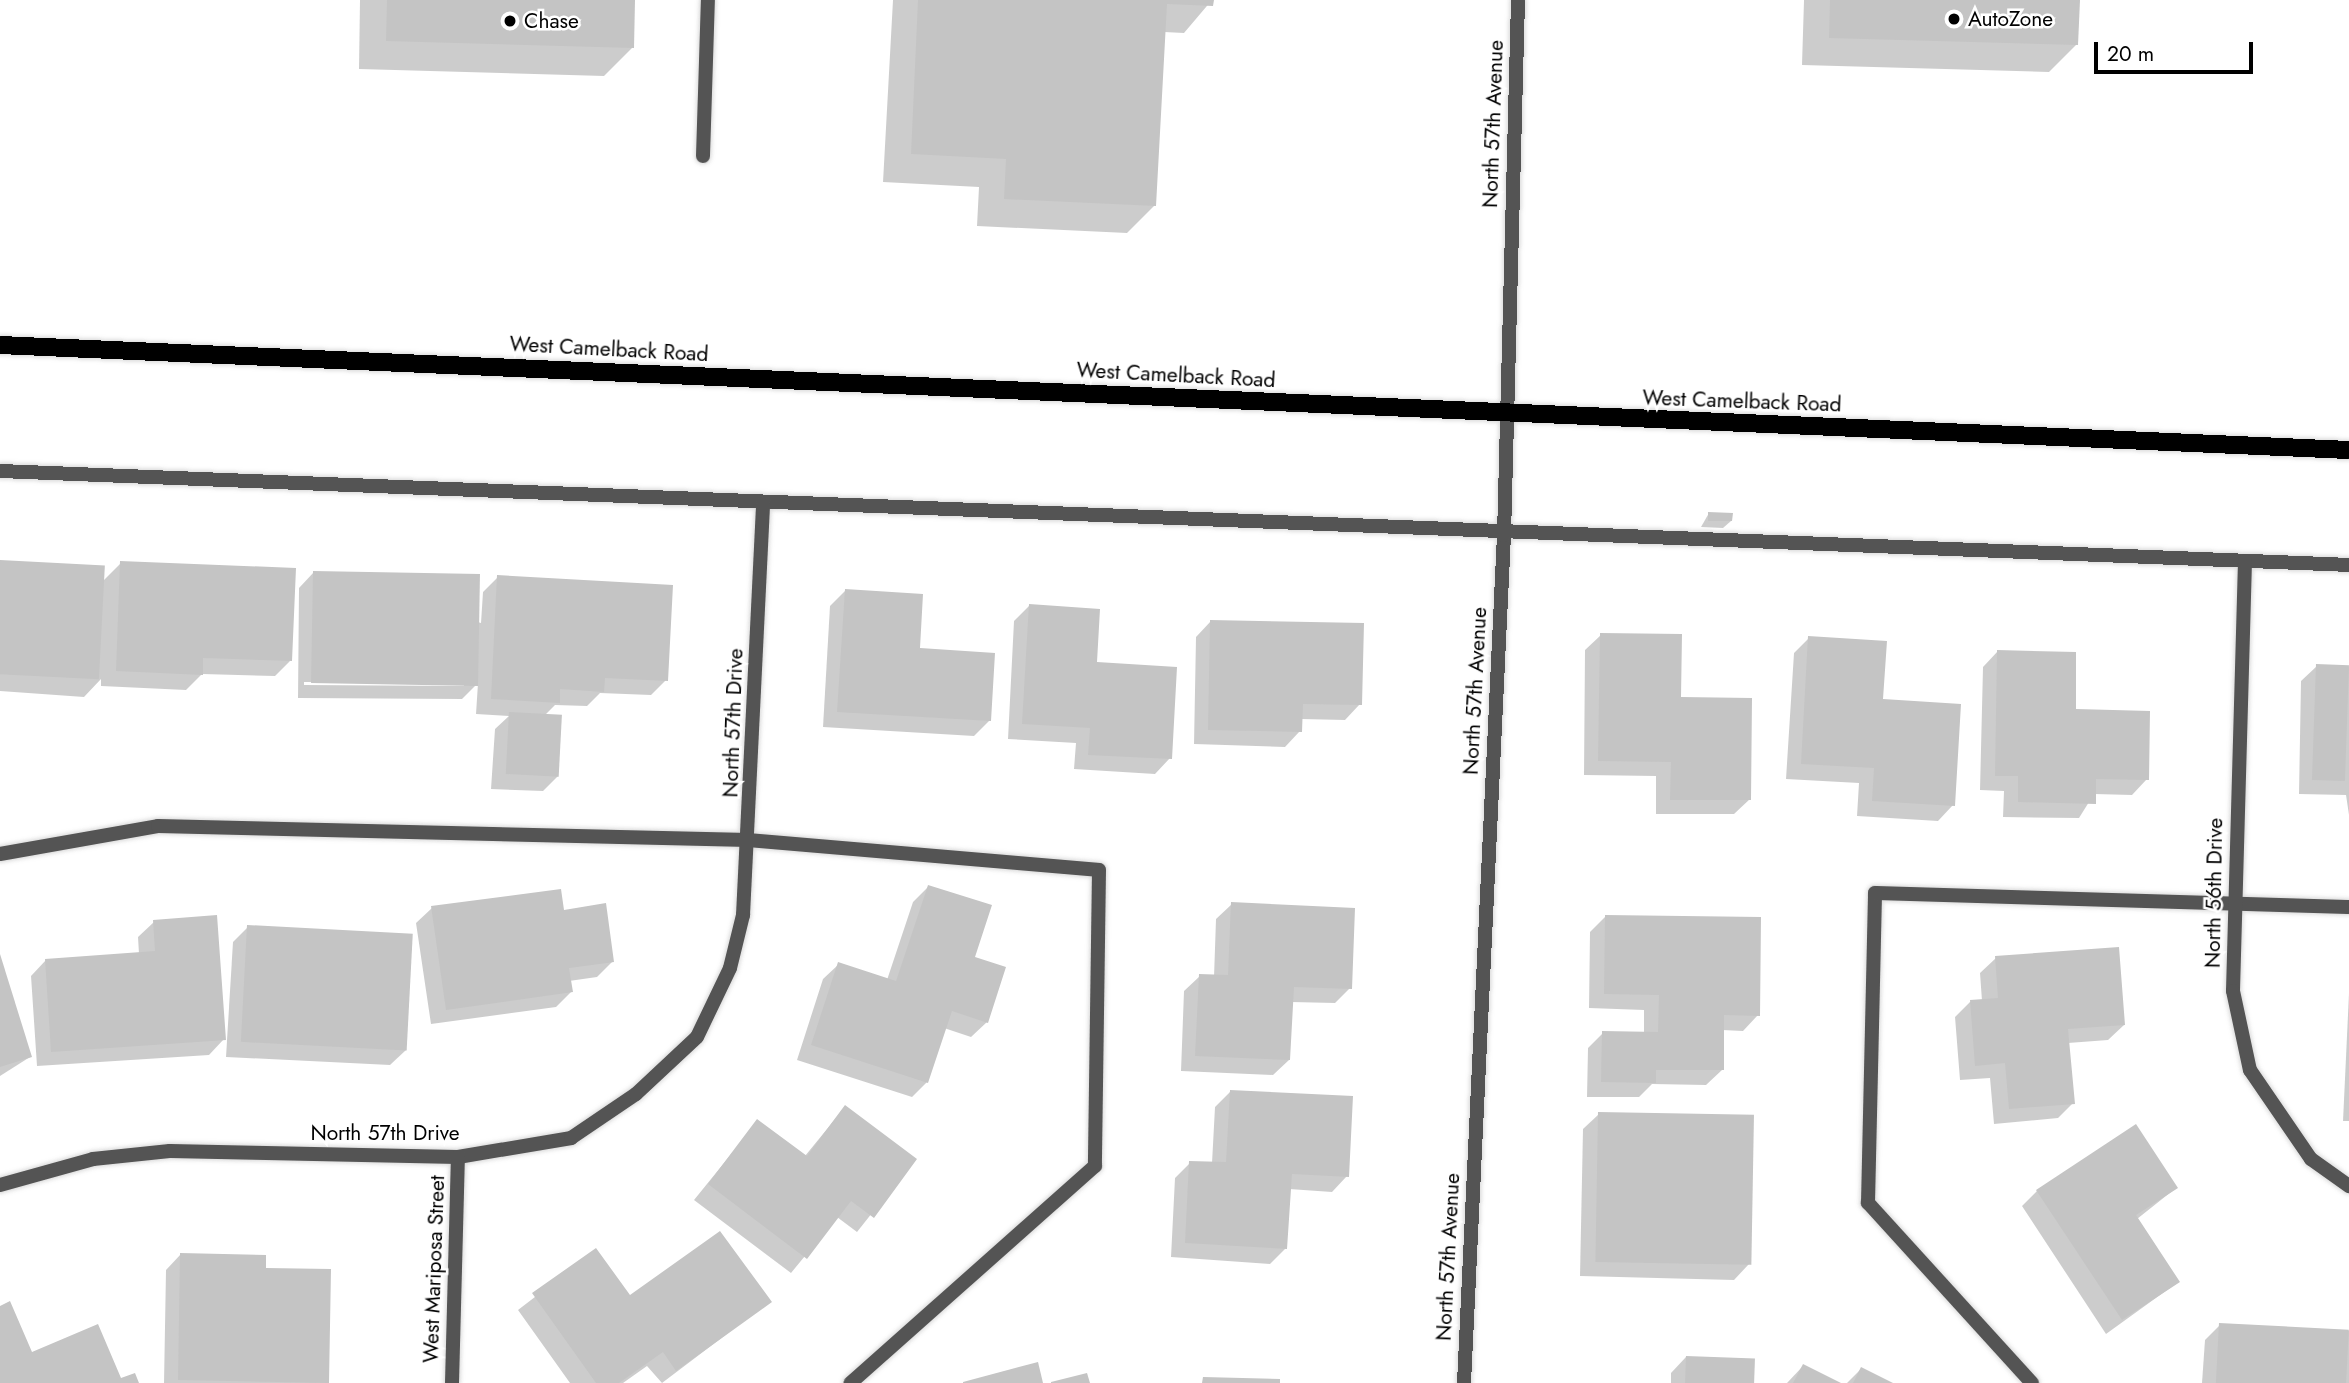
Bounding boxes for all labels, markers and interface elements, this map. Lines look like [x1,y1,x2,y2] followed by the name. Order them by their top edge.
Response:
[1968,6,2053,32] place label: AutoZone
[524,8,579,34] place label: Chase
[1946,11,1962,27] marker: AutoZone
[502,13,518,29] marker: Chase
[2097,28,2256,72] scale bar
[2107,39,2154,69] text: 20 m
[1477,40,1509,208] street label: North 57th Avenue
[509,331,709,367] street label: West Camelback Road
[1076,357,1276,393] street label: West Camelback Road
[1642,385,1842,417] street label: West Camelback Road
[1458,606,1492,776] street label: North 57th Avenue
[718,648,748,798] street label: North 57th Drive
[2200,818,2228,968] street label: North 56th Drive
[310,1120,460,1146] street label: North 57th Drive
[1431,1172,1465,1342] street label: North 57th Avenue
[418,1175,450,1363] street label: West Mariposa Street

